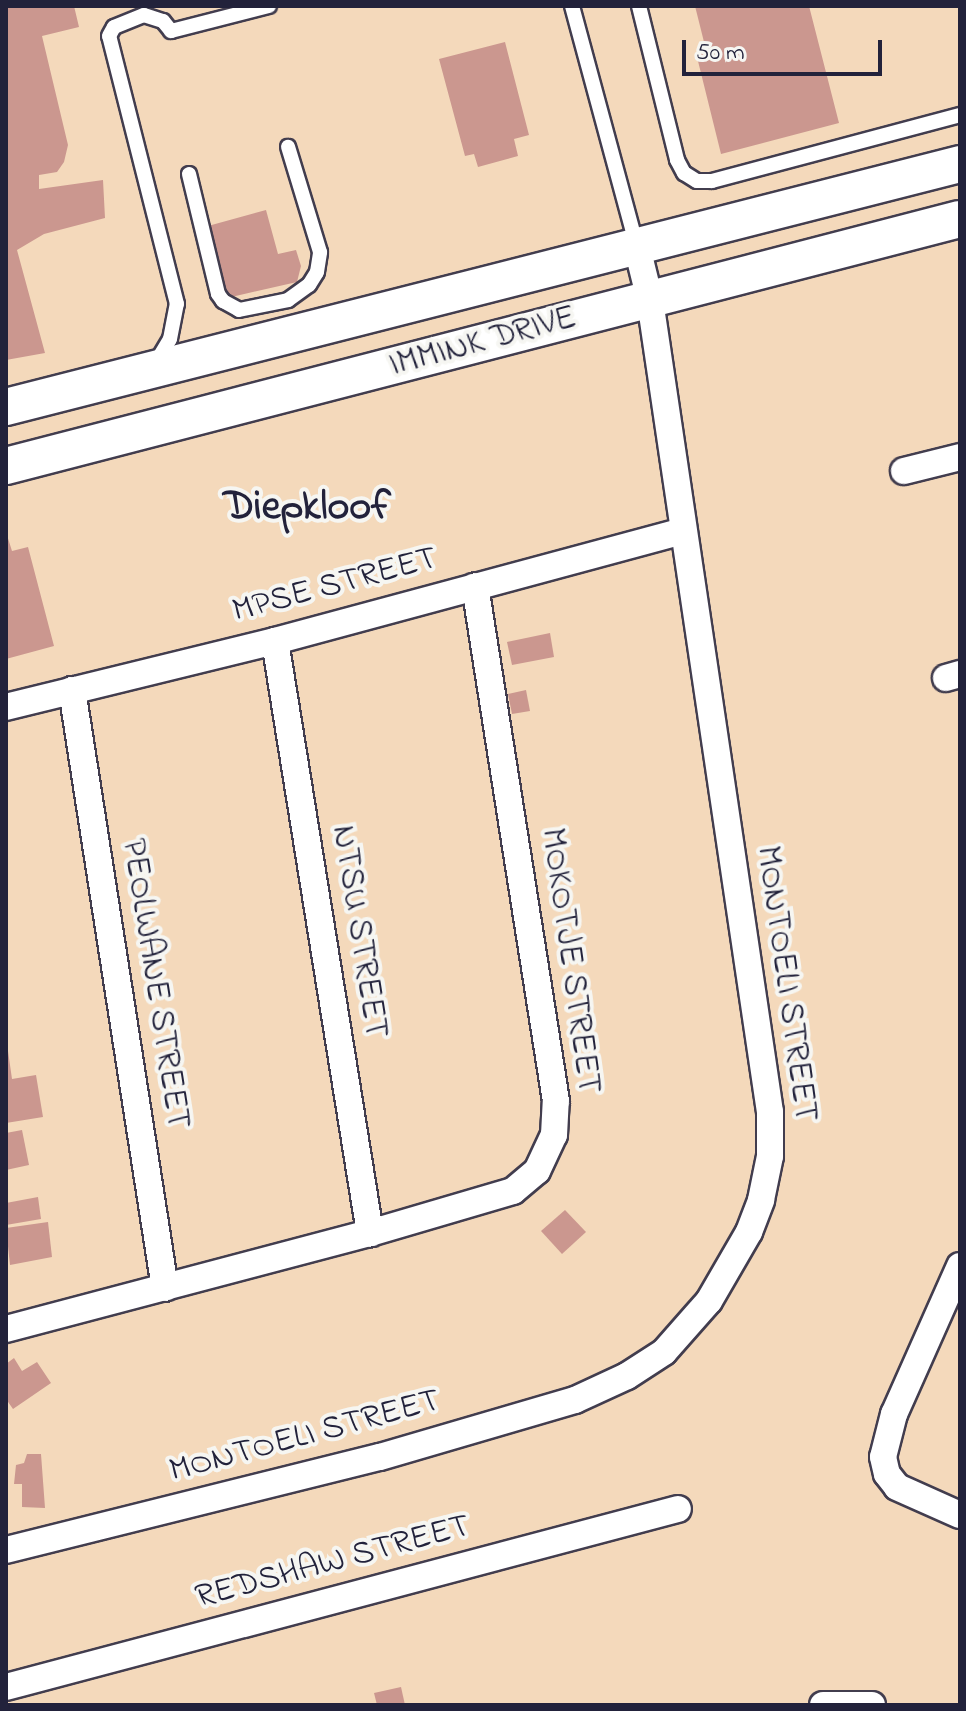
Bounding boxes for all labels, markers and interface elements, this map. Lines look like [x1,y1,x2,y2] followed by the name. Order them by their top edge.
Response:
[686,24,886,74] scale bar
[696,36,745,71] text: 50 m
[385,299,581,387] street label: IMMINK DRIVE
[223,483,391,533] district label: Diepkloof
[228,539,442,633] street label: MPSE STREET
[321,823,395,1041] street label: NTSU STREET
[530,826,608,1096] street label: MOKOTJE STREET
[111,836,197,1132] street label: PEOLWANE STREET
[745,843,825,1125] street label: MONTOELI STREET
[165,1381,445,1493] street label: MONTOELI STREET
[191,1507,475,1619] street label: REDSHAW STREET

